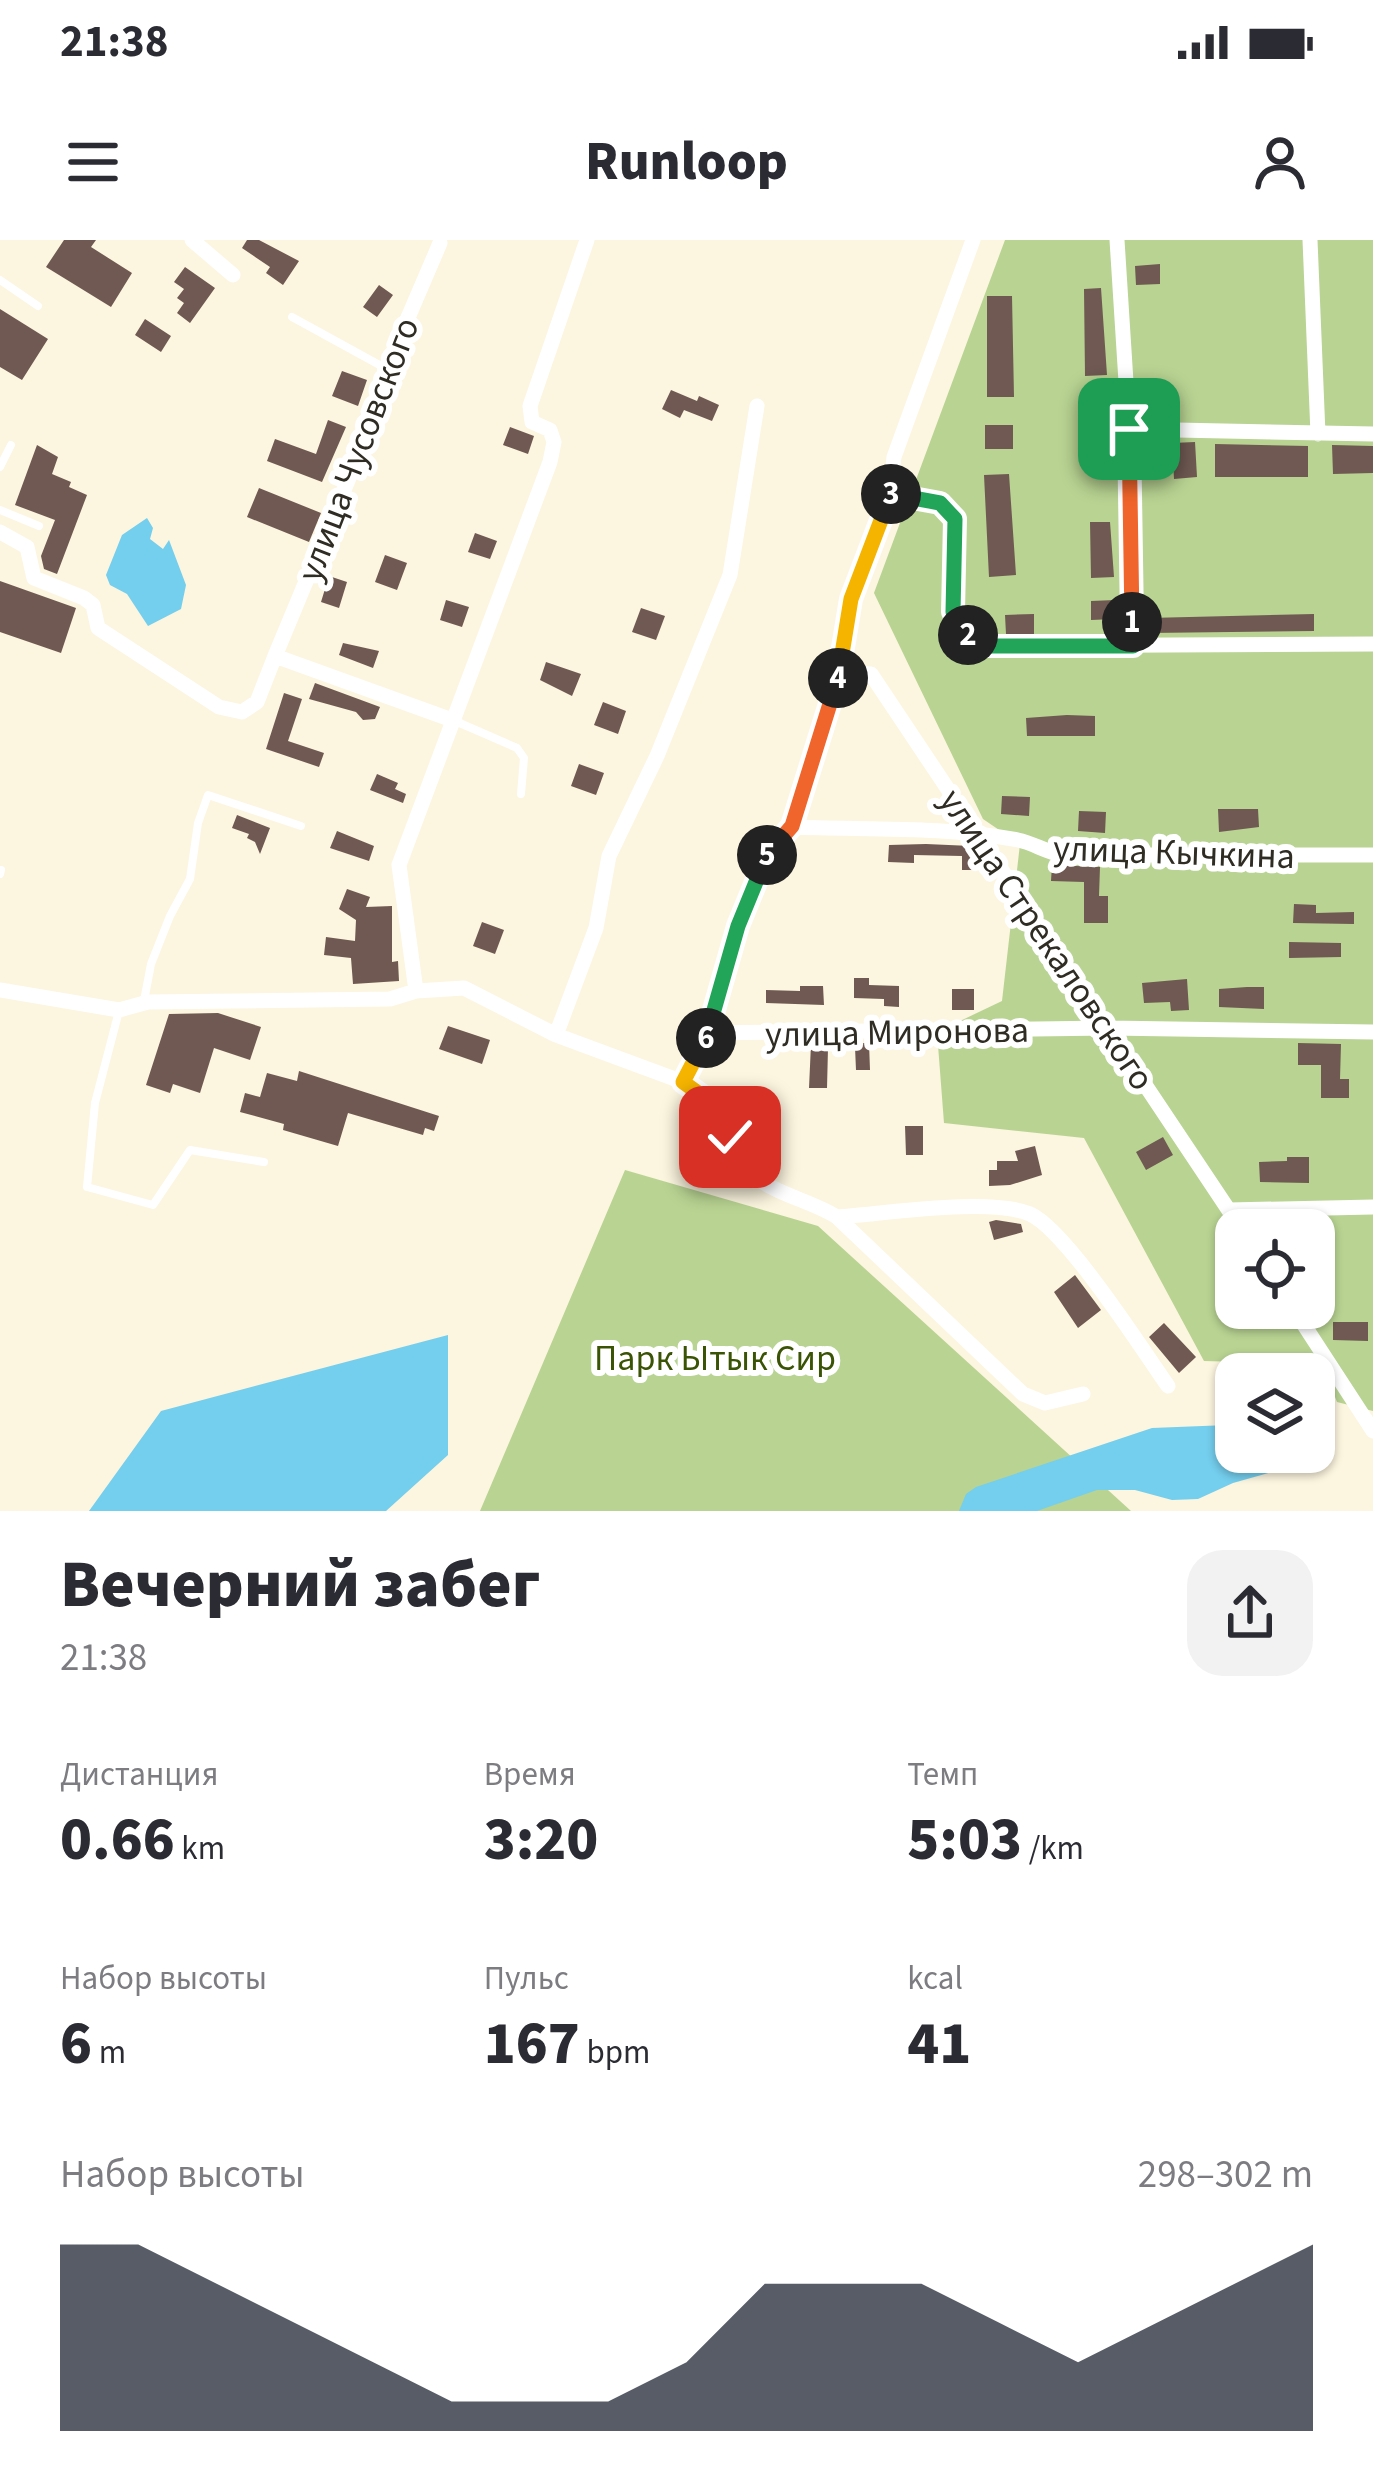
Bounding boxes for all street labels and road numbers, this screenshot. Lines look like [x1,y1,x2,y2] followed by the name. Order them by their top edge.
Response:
[285,310,432,589] street label: улица Чусовского
[927,779,1167,1101] street label: улица Стрекаловского
[1052,823,1296,882] street label: улица Кычкина
[765,1005,1029,1060] street label: улица Миронова

